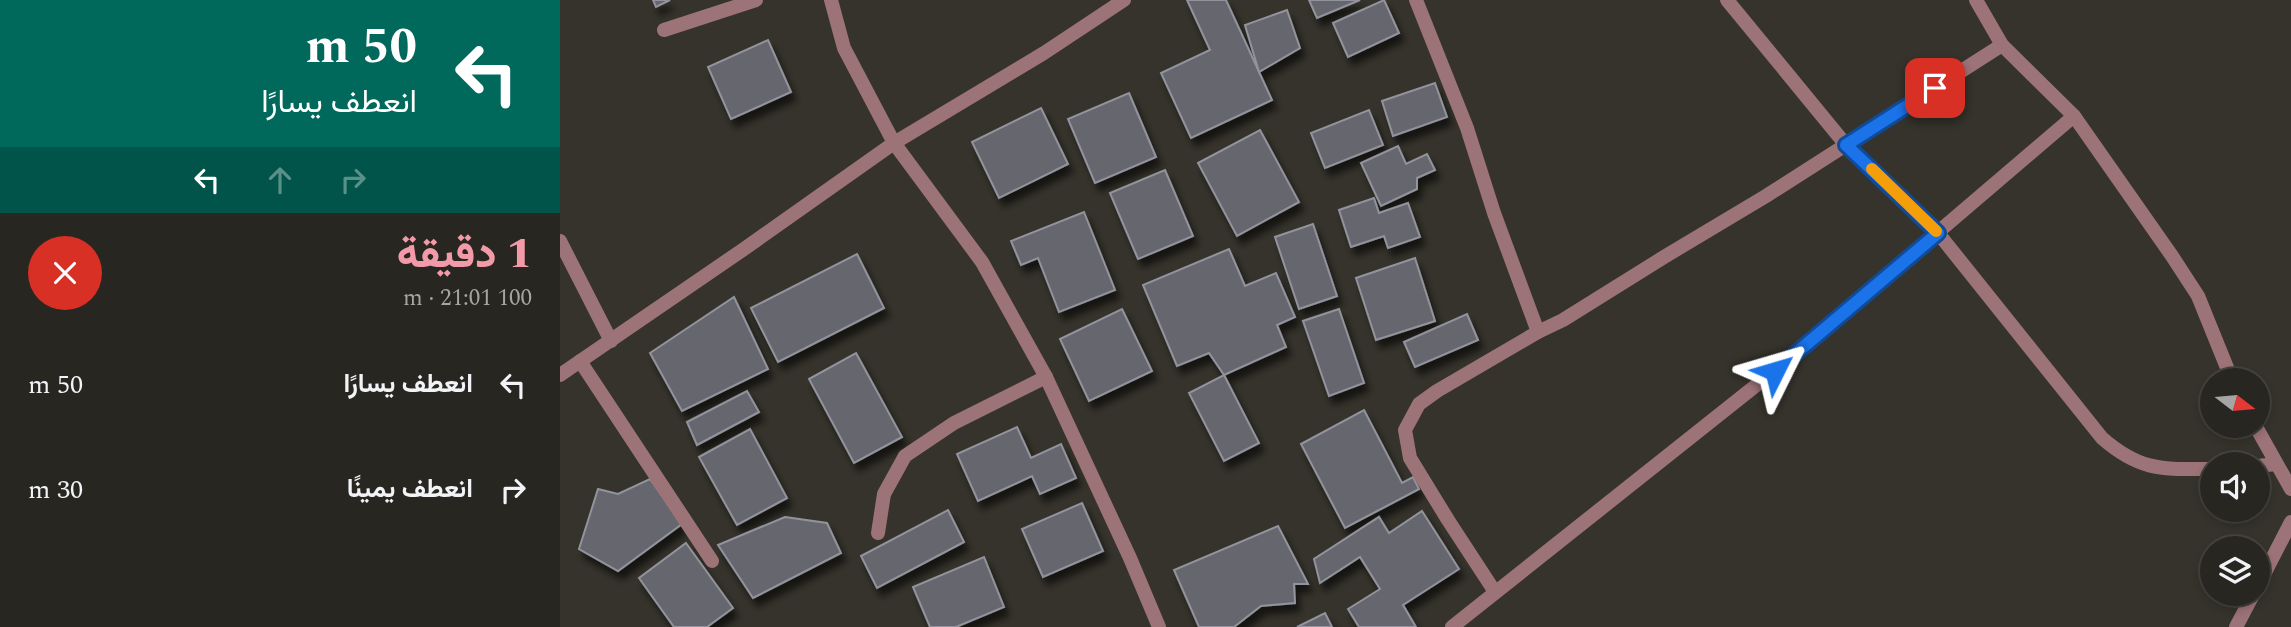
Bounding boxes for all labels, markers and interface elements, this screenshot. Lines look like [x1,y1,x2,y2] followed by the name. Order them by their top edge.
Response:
[306,10,417,85] text: 50 m
[441,28,532,119] icon: left
[1905,58,1965,118] pin
[1916,69,1954,107] icon: arrive
[261,78,417,127] text: انعطف يسارًا
[188,161,226,199] icon: left
[261,161,299,199] icon: ahead
[334,161,372,199] icon: right
[397,223,532,286] text: 1 دقيقة
[28,236,102,310] button: close
[403,281,532,316] text: 100 m · 21:01
[1738,334,1812,408] position arrow
[343,364,473,404] text: انعطف يسارًا
[28,365,83,405] text: 50 m
[494,366,532,404] icon: left
[2200,368,2270,438] north arrow
[2200,368,2270,606] map controls
[2200,452,2270,522] button: sound
[347,469,473,509] text: انعطف يمينًا
[28,470,83,510] text: 30 m
[494,471,532,509] icon: right
[2200,536,2270,606] button: layers

